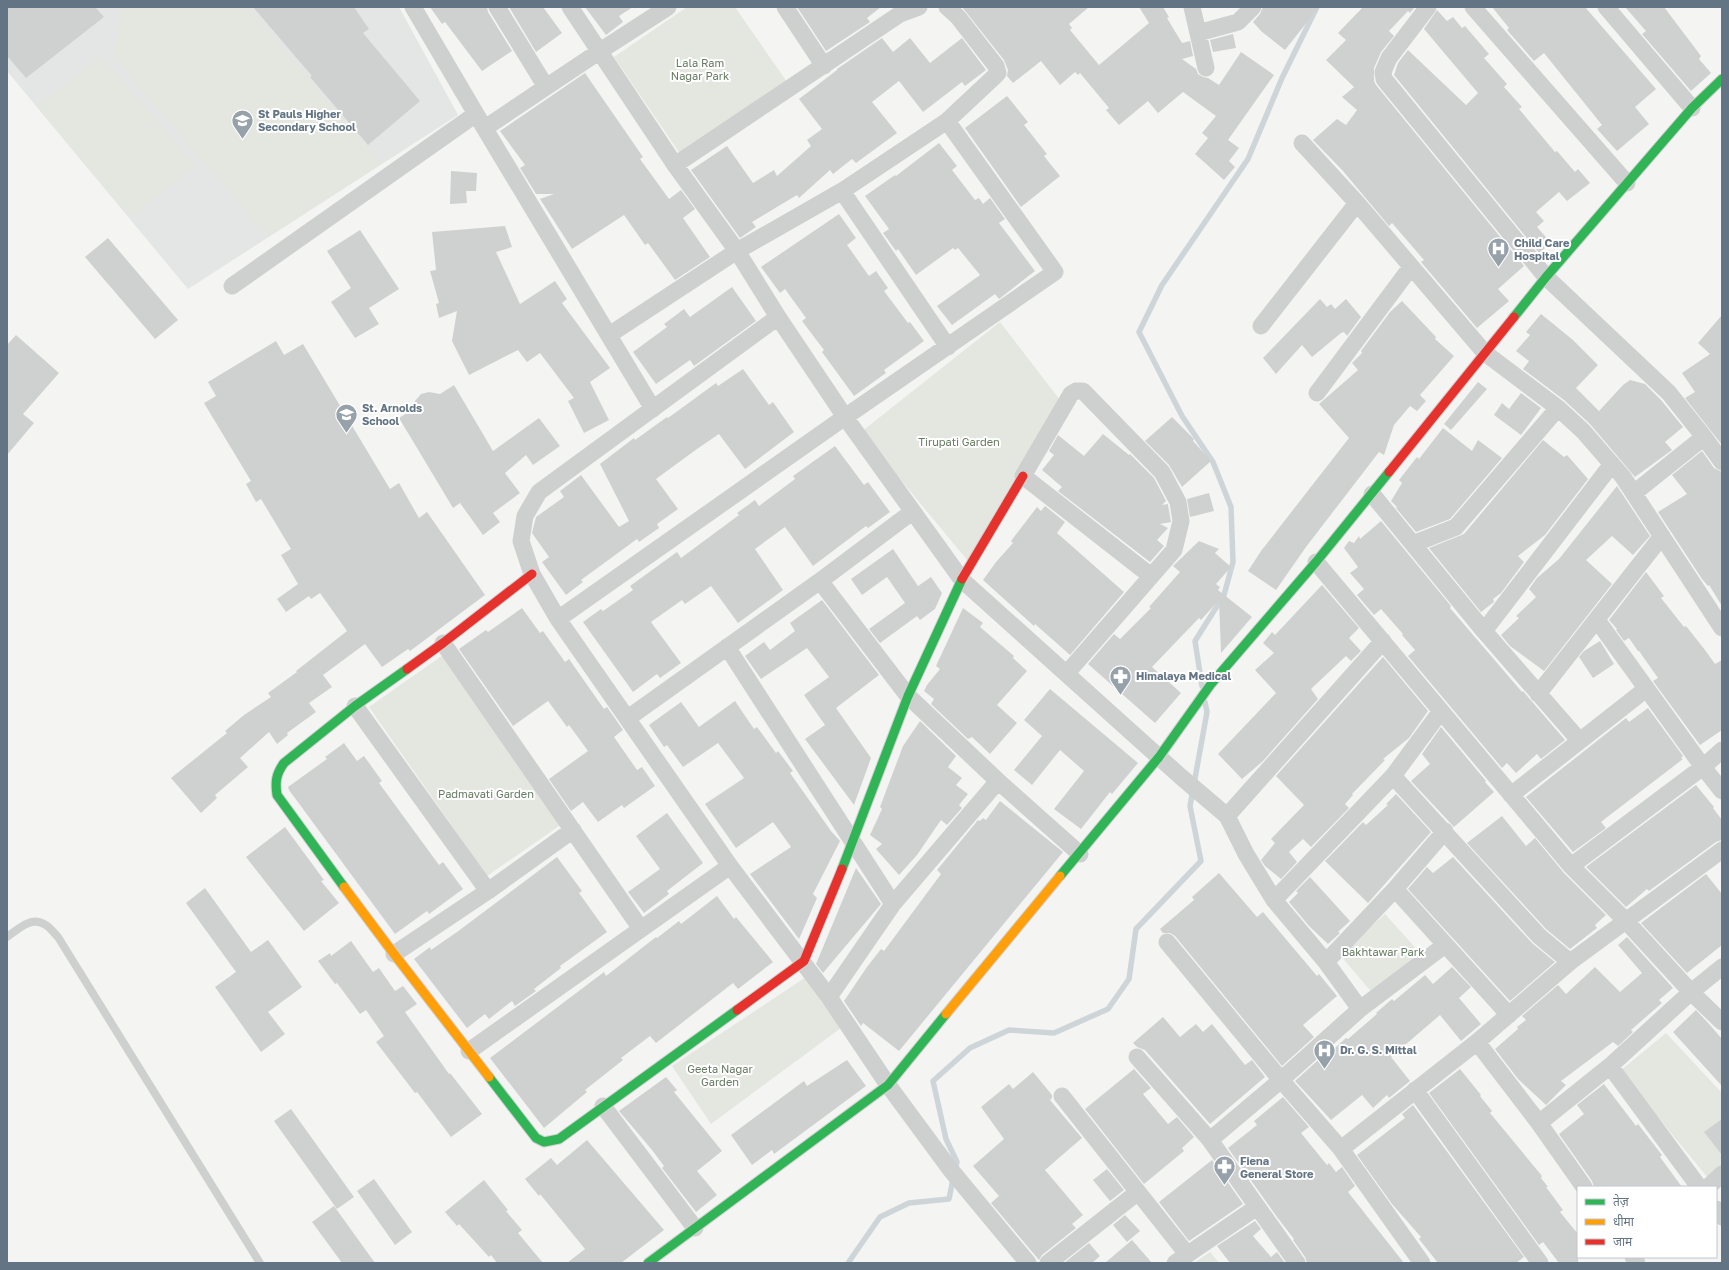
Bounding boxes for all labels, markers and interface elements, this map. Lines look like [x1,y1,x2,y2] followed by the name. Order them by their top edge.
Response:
[671,56,729,82] park label: Lala Ram Nagar Park
[229,107,255,140] school or university icon: St Pauls Higher Secondary School
[258,107,356,133] place label: St Pauls Higher Secondary School
[1485,236,1511,269] hospital icon: Child Care Hospital
[1514,236,1570,262] place label: Child Care Hospital
[334,401,360,434] school or university icon: St. Arnolds School
[362,401,422,427] place label: St. Arnolds School
[918,435,1000,448] park label: Tirupati Garden
[1108,663,1134,696] pharmacy icon: Himalaya Medical
[1136,669,1231,682] place label: Himalaya Medical
[438,787,534,800] park label: Padmavati Garden
[1342,945,1424,958] park label: Bakhtawar Park
[1311,1037,1337,1070] hospital icon: Dr. G. S. Mittal
[1340,1043,1417,1056] place label: Dr. G. S. Mittal
[687,1062,754,1088] park label: Geeta Nagar Garden
[1212,1154,1238,1187] pharmacy icon: Fiena General Store
[1240,1154,1314,1180] place label: Fiena General Store
[1577,1186,1717,1258] legend
[1613,1194,1630,1209] text: तेज़
[1613,1214,1635,1229] text: धीमा
[1613,1234,1633,1249] text: जाम

